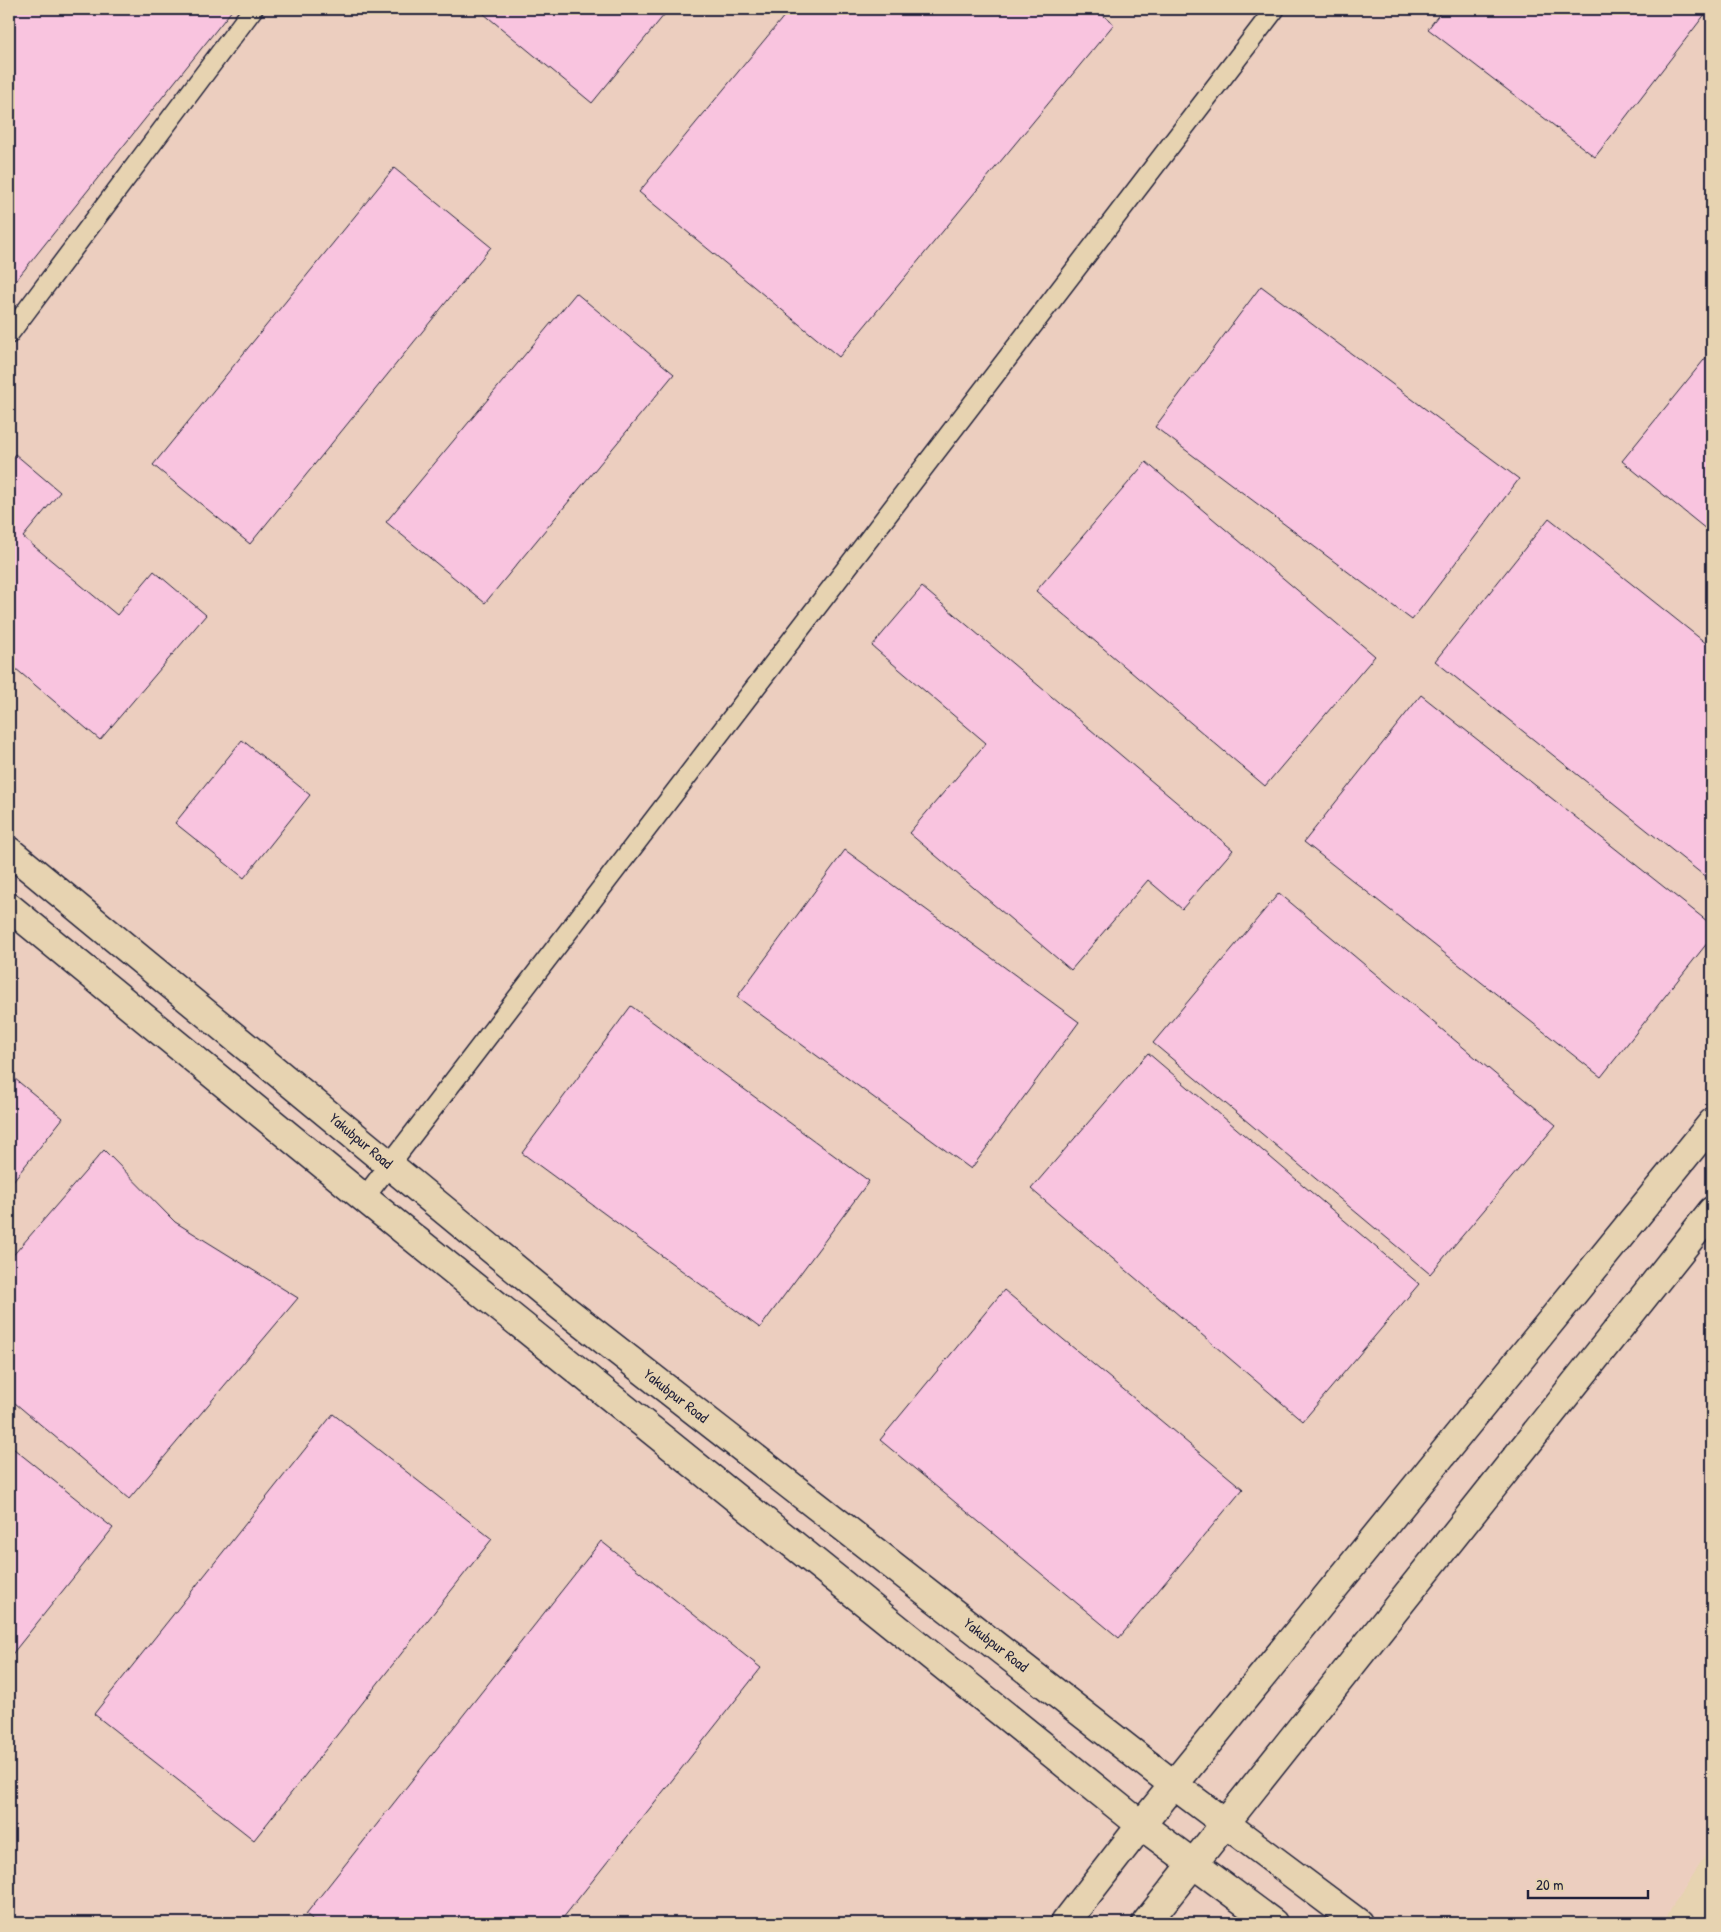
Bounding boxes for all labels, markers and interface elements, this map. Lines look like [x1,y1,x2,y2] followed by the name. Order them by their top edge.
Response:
[325,1108,398,1174] street label: Yakubpur Road
[639,1364,713,1428] street label: Yakubpur Road
[959,1613,1033,1677] street label: Yakubpur Road
[1528,1867,1648,1899] scale bar
[1536,1874,1563,1895] text: 20 m

